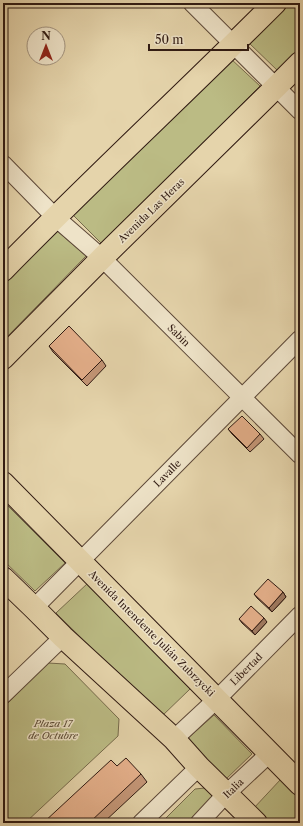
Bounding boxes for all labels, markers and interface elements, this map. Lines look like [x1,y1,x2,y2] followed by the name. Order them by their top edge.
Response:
[26,26,66,66] north arrow
[149,26,248,52] scale bar
[41,29,51,43] text: N
[155,32,184,47] text: 50 m
[115,175,187,246] street label: Avenida Las Heras
[165,321,193,350] street label: Sabin
[151,457,184,490] street label: Lavalle
[85,567,218,699] street label: Avenida Intendente Julián Zubrzycki
[227,650,265,688] street label: Libertad
[28,717,79,742] park label: Plaza 17 de Octubre
[220,775,247,801] street label: Italia

